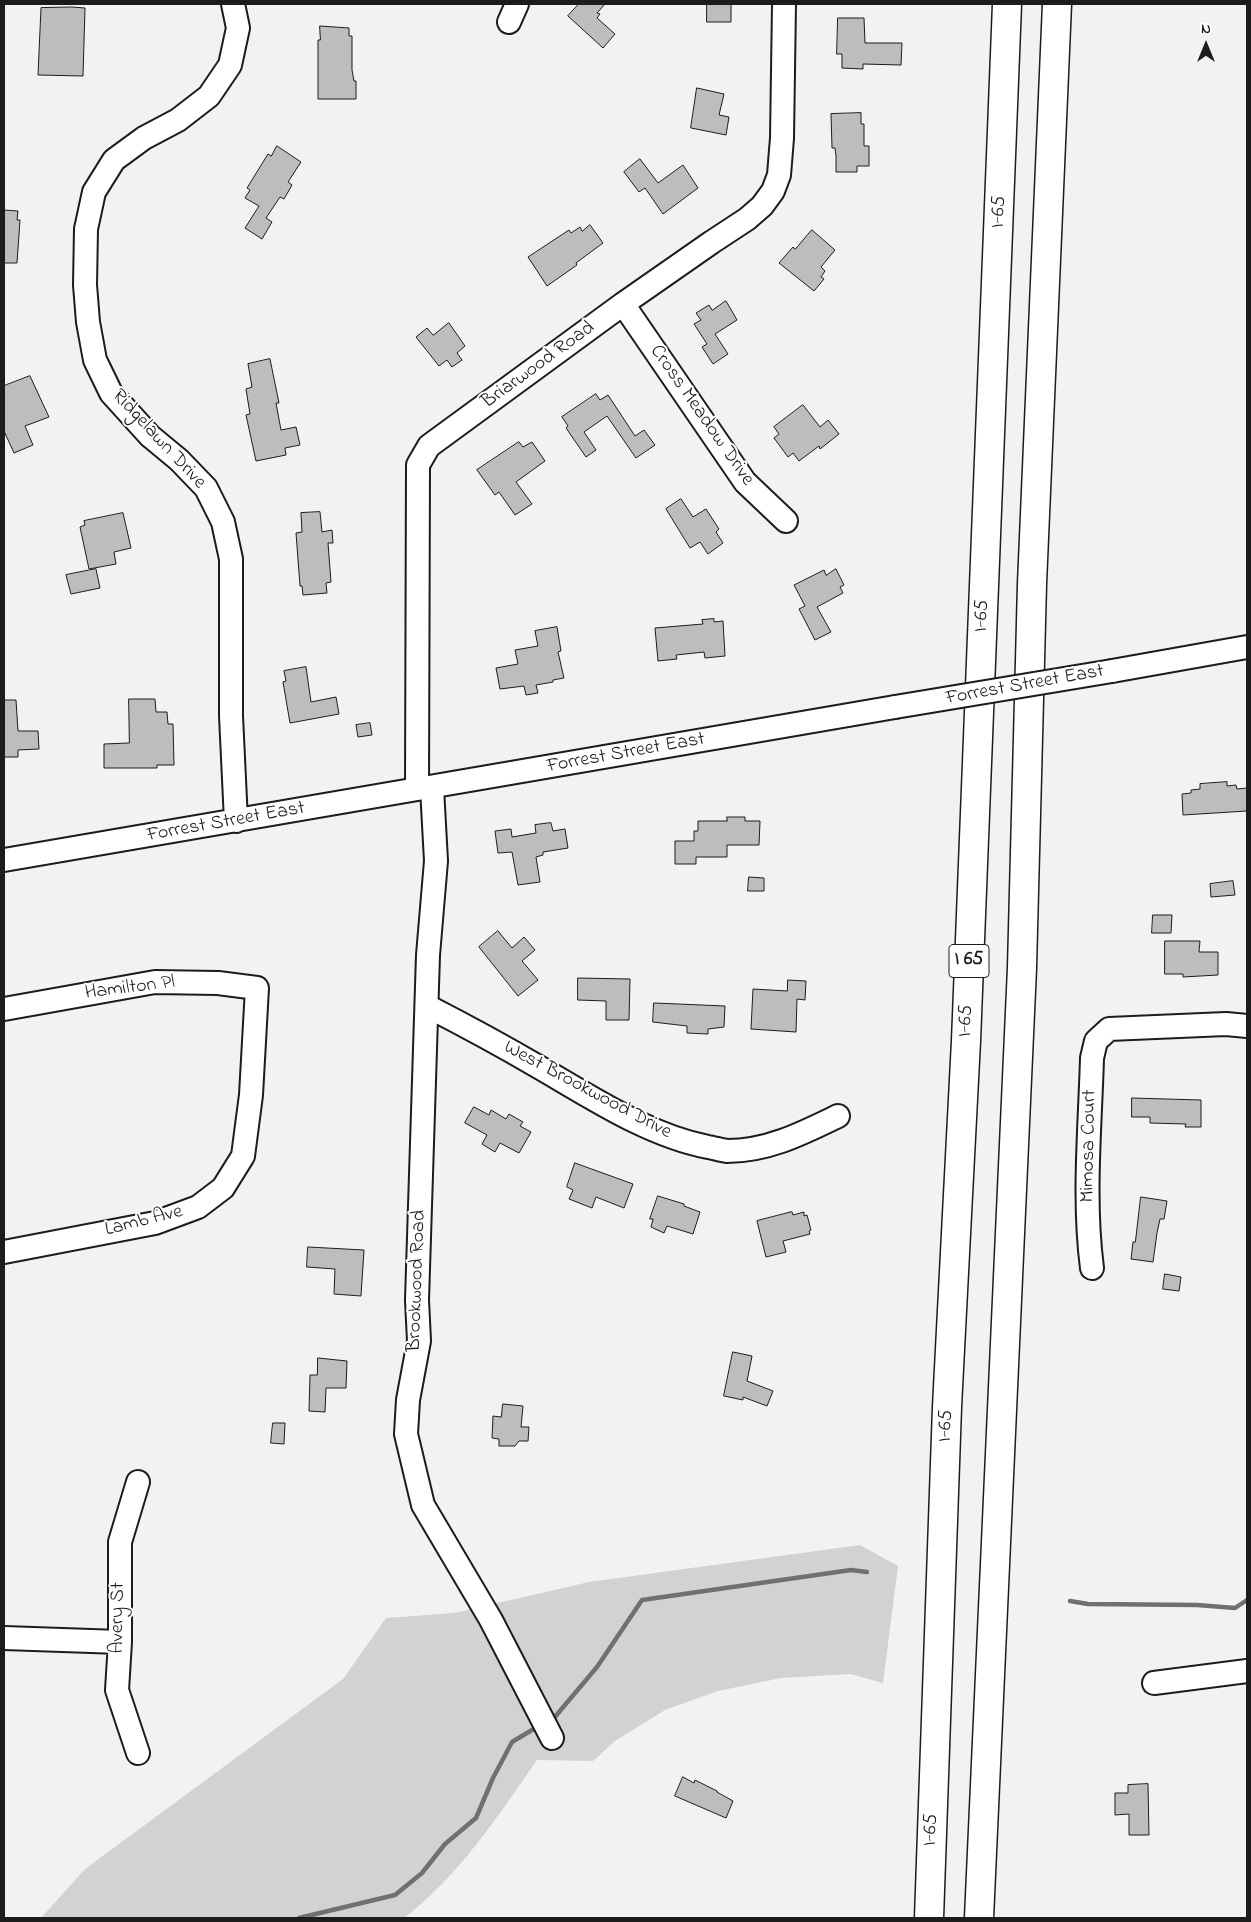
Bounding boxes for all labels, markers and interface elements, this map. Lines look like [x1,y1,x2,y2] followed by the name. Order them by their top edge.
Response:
[1201,19,1211,40] text: N
[1181,20,1231,70] north arrow
[987,195,1013,229] street label: I-65
[478,317,600,415] street label: Briarwood Road
[643,341,759,491] street label: Cross Meadow Drive
[106,385,210,495] street label: Ridgelawn Drive
[970,599,996,633] street label: I-65
[944,660,1106,712] street label: Forrest Street East
[545,728,707,780] street label: Forrest Street East
[145,797,307,849] street label: Forrest Street East
[949,944,989,978] road number: I 65
[84,972,176,1006] street label: Hamilton Pl
[954,1004,980,1038] street label: I-65
[499,1037,675,1145] street label: West Brookwood Drive
[1077,1089,1103,1203] street label: Mimosa Court
[103,1201,185,1243] street label: Lamb Ave
[404,1210,432,1352] street label: Brookwood Road
[934,1409,960,1443] street label: I-65
[106,1582,132,1654] street label: Avery St
[919,1813,945,1847] street label: I-65

